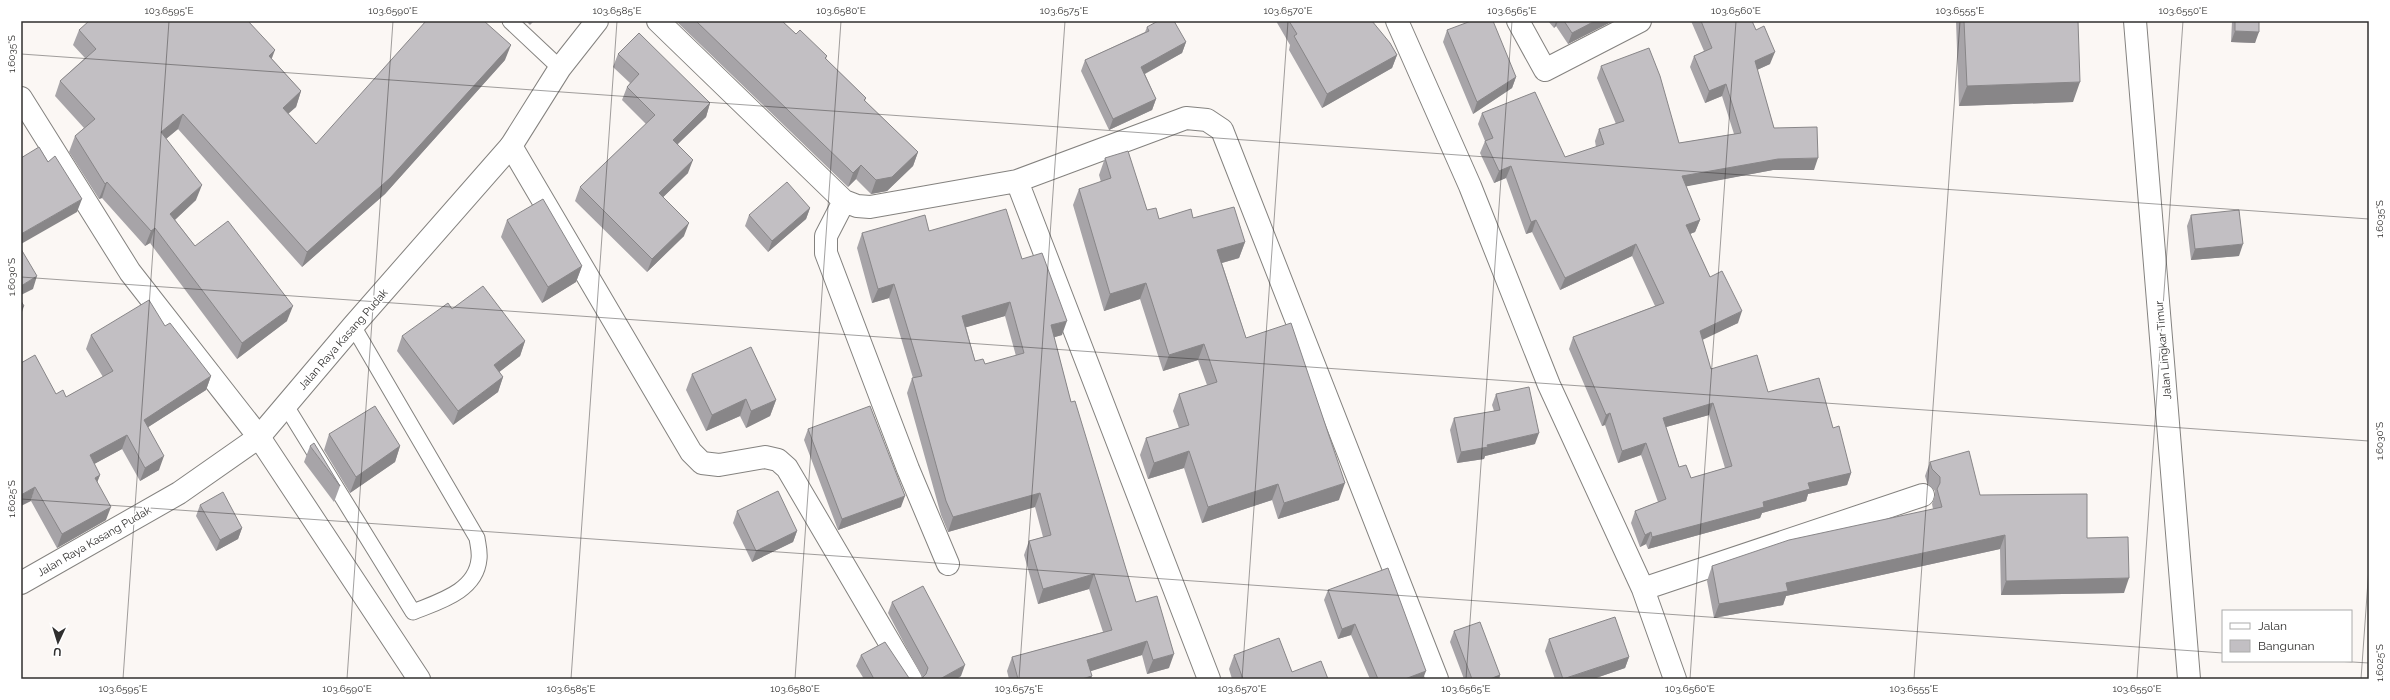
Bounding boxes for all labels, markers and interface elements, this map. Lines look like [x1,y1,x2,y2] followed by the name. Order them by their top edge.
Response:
[144,5,194,16] text: 103.6595°E
[368,5,418,16] text: 103.6590°E
[592,5,642,16] text: 103.6585°E
[816,5,866,16] text: 103.6580°E
[1040,5,1088,16] text: 103.6575°E
[1263,5,1313,16] text: 103.6570°E
[1487,5,1537,16] text: 103.6565°E
[1711,5,1761,16] text: 103.6560°E
[1936,5,1984,16] text: 103.6555°E
[2158,5,2208,16] text: 103.6550°E
[6,35,17,73] text: 1.6035°S
[2374,200,2385,238] text: 1.6035°S
[6,258,17,296] text: 1.6030°S
[296,286,391,392] street label: Jalan Raya Kasang Pudak
[2153,300,2174,400] street label: Jalan Lingkar Timur
[2374,422,2385,460] text: 1.6030°S
[6,480,17,518] text: 1.6025°S
[35,503,154,579] street label: Jalan Raya Kasang Pudak
[2222,610,2352,662] legend
[2258,619,2287,633] text: Jalan
[38,622,78,662] north arrow
[2258,639,2315,653] text: Bangunan
[2374,644,2385,682] text: 1.6025°S
[53,645,62,658] text: U
[98,683,148,694] text: 103.6595°E
[322,683,372,694] text: 103.6590°E
[546,683,596,694] text: 103.6585°E
[770,683,820,694] text: 103.6580°E
[995,683,1043,694] text: 103.6575°E
[1217,683,1267,694] text: 103.6570°E
[1441,683,1491,694] text: 103.6565°E
[1665,683,1715,694] text: 103.6560°E
[1890,683,1938,694] text: 103.6555°E
[2112,683,2162,694] text: 103.6550°E

